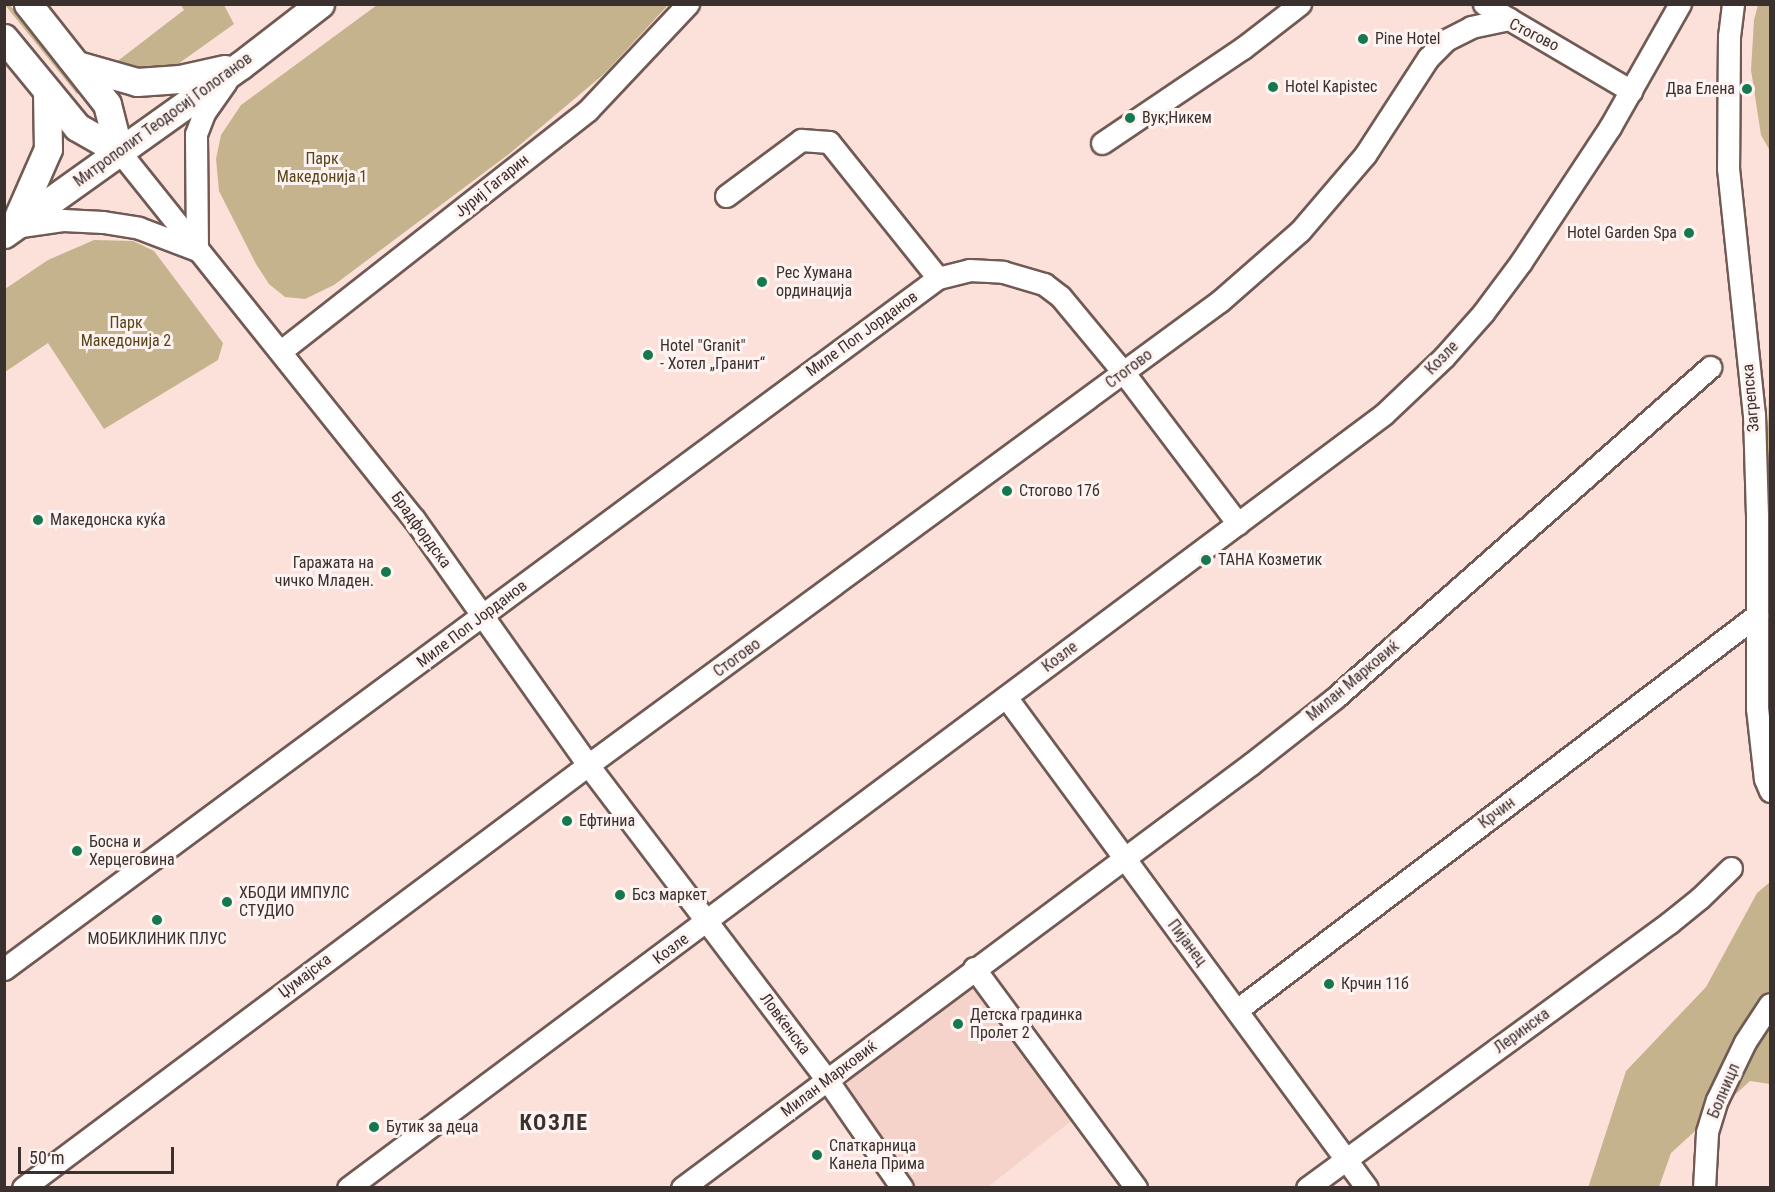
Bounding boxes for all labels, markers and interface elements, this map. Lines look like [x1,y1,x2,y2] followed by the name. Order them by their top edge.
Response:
[1506,14,1562,56] street label: Стогово
[1375,29,1440,49] place label: Pine Hotel
[1356,32,1370,46] marker: Pine Hotel
[70,49,256,191] street label: Митрополит Теодосиј Гологанов
[1285,77,1377,97] place label: Hotel Kapistec
[1666,79,1735,99] place label: Два Елена
[1266,80,1280,94] marker: Hotel Kapistec
[1740,82,1754,96] marker: Два Елена
[1142,108,1212,128] place label: Вук;Никем
[1123,111,1137,125] marker: Вук;Никем
[277,149,367,187] park label: Парк Македонија 1
[451,150,533,222] street label: Јуриј Гагарин
[1567,223,1677,243] place label: Hotel Garden Spa
[1682,226,1696,240] marker: Hotel Garden Spa
[776,263,852,301] place label: Рес Хумана ординација
[753,273,771,291] marker: Рес Хумана ординација
[802,287,922,381] street label: Миле Поп Јорданов
[81,313,171,351] park label: Парк Македонија 2
[660,336,765,374] place label: Hotel "Granit" - Хотел „Гранит“
[1421,337,1463,379] street label: Козле
[1102,345,1156,393] street label: Стогово
[641,348,655,362] marker: Hotel "Granit" - Хотел „Гранит“
[1738,363,1764,433] street label: Загрепска
[1019,481,1100,501] place label: Стогово 17б
[1000,484,1014,498] marker: Стогово 17б
[387,488,455,572] street label: Брадфордска
[50,510,166,530] place label: Македонска куќа
[31,513,45,527] marker: Македонска куќа
[1218,550,1322,570] place label: ТАНА Козметик
[275,553,374,591] place label: Гаражата на чичко Младен.
[1199,553,1213,567] marker: ТАНА Козметик
[379,565,393,579] marker: Гаражата на чичко Младен.
[413,576,531,672] street label: Миле Поп Јорданов
[710,635,764,681] street label: Стогово
[1038,637,1082,677] street label: Козле
[1303,637,1403,725] street label: Милан Марковиќ
[1475,793,1519,833] street label: Крчин
[579,811,635,831] place label: Ефтиниа
[560,814,574,828] marker: Ефтиниа
[89,832,175,870] place label: Босна и Херцеговина
[70,844,84,858] marker: Босна и Херцеговина
[239,883,349,921] place label: ХБОДИ ИМПУЛС СТУДИО
[632,885,707,905] place label: Бсз маркет
[613,888,627,902] marker: Бсз маркет
[220,895,234,909] marker: ХБОДИ ИМПУЛС СТУДИО
[150,913,164,927] marker: МОБИКЛИНИК ПЛУС
[1163,916,1211,970] street label: Пијанец
[87,929,227,949] place label: МОБИКЛИНИК ПЛУС
[649,929,693,969] street label: Козле
[275,950,335,1002] street label: Џумајска
[1341,974,1409,994] place label: Крчин 11б
[1322,977,1336,991] marker: Крчин 11б
[756,989,814,1059] street label: Ловќенска
[1490,1004,1554,1058] street label: Леринска
[970,1005,1082,1043] place label: Детска градинка Пролет 2
[951,1017,965,1031] marker: Детска градинка Пролет 2
[777,1037,881,1121] street label: Милан Марковиќ
[1704,1061,1744,1121] street label: Болницл
[520,1110,588,1136] district label: КОЗЛЕ
[386,1117,478,1137] place label: Бутик за деца
[367,1120,381,1134] marker: Бутик за деца
[21,1135,177,1173] scale bar
[829,1136,925,1174] place label: Спаткарница Канела Прима
[29,1147,64,1168] text: 50 m
[810,1148,824,1162] marker: Спаткарница Канела Прима

